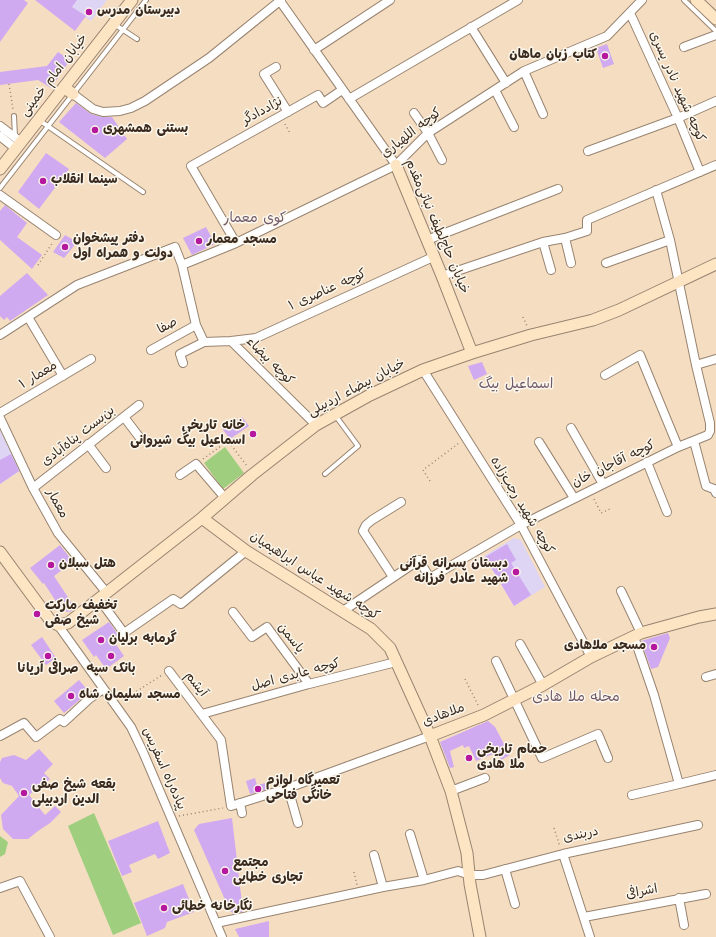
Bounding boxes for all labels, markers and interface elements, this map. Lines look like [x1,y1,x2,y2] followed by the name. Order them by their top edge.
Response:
[97,4,180,20] place label: دبیرستان مدرس
[84,7,94,17] marker: دبیرستان مدرس
[645,29,707,145] street label: کوچه شهید نادر یسری
[18,32,92,120] street label: خیابان امام خمینی
[509,48,597,64] place label: کتاب زبان ماهان
[600,51,610,61] marker: کتاب زبان ماهان
[240,95,286,129] street label: نژاددادگر
[379,106,445,162] street label: کوچه اللهیاری
[103,122,188,138] place label: بستنی همشهری
[90,125,100,135] marker: بستنی همشهری
[401,157,471,297] street label: خیابان حاج‌لطیف نباتی‌مقدم
[51,173,118,189] place label: سینما انقلاب
[38,176,48,186] marker: سینما انقلاب
[224,212,286,228] district label: کوی معمار
[73,232,173,263] place label: دفتر پیشخوان دولت و همراه اول
[207,233,277,249] place label: مسجد معمار
[194,236,204,246] marker: مسجد معمار
[60,242,70,252] marker: دفتر پیشخوان دولت و همراه اول
[287,267,369,315] street label: کوچه عناصری ۱
[155,315,181,339] street label: صفا
[242,335,296,389] street label: کوچه بیضاء
[306,357,408,421] street label: خیابان بیضاء اردبیلی
[17,359,61,393] street label: معمار ۱
[479,378,553,394] district label: اسماعیل بیگ
[39,403,119,471] street label: بن‌بست پناه‌آبادی
[130,419,245,450] place label: خانه تاریخی اسماعیل بیگ شیروانی
[248,429,258,439] marker: خانه تاریخی اسماعیل بیگ شیروانی
[570,438,658,492] street label: کوچه آقاجان خان
[486,454,556,558] street label: کوچه شهید رجب‌زاده
[42,486,70,522] street label: معمار
[246,529,382,625] street label: کوچه شهید عباس ابراهیمیان
[59,557,116,573] place label: هتل سبلان
[400,557,508,588] place label: دبستان پسرانه قرآنی شهید عادل فرزانه
[46,560,56,570] marker: هتل سبلان
[511,567,521,577] marker: دبستان پسرانه قرآنی شهید عادل فرزانه
[45,599,117,630] place label: تخفیف مارکت شیخ صفی
[32,609,42,619] marker: تخفیف مارکت شیخ صفی
[273,621,307,657] street label: یاسمن
[109,632,177,648] place label: گرمابه برلیان
[96,635,106,645] marker: گرمابه برلیان
[564,639,646,655] place label: مسجد ملاهادی
[649,642,659,652] marker: مسجد ملاهادی
[43,651,53,661] marker: صرافی آریانا
[106,651,116,661] marker: بانک سپه
[250,657,342,695] street label: کوچه عابدی اصل
[18,662,78,678] place label: صرافی آریانا
[87,662,135,678] place label: بانک سپه
[180,669,210,701] street label: آیشم
[79,688,180,704] place label: مسجد سلیمان شاه
[66,691,76,701] marker: مسجد سلیمان شاه
[532,691,620,707] district label: محله ملا هادی
[421,701,467,731] street label: ملاهادی
[138,725,188,813] street label: پیاده‌راه اسفریس
[477,743,547,774] place label: حمام تاریخی ملا هادی
[464,753,474,763] marker: حمام تاریخی ملا هادی
[266,774,340,805] place label: تعمیرگاه لوازم خانگی فتاحی
[32,778,116,809] place label: بقعه شیخ صفی الدین اردبیلی
[253,784,263,794] marker: تعمیرگاه لوازم خانگی فتاحی
[19,788,29,798] marker: بقعه شیخ صفی الدین اردبیلی
[562,825,600,847] street label: دربندی
[233,856,302,887] place label: مجتمع تجاری خطایی
[220,866,230,876] marker: مجتمع تجاری خطایی
[625,882,659,904] street label: اشرافی
[172,900,252,916] place label: نگارخانه خطائی
[159,903,169,913] marker: نگارخانه خطائی

